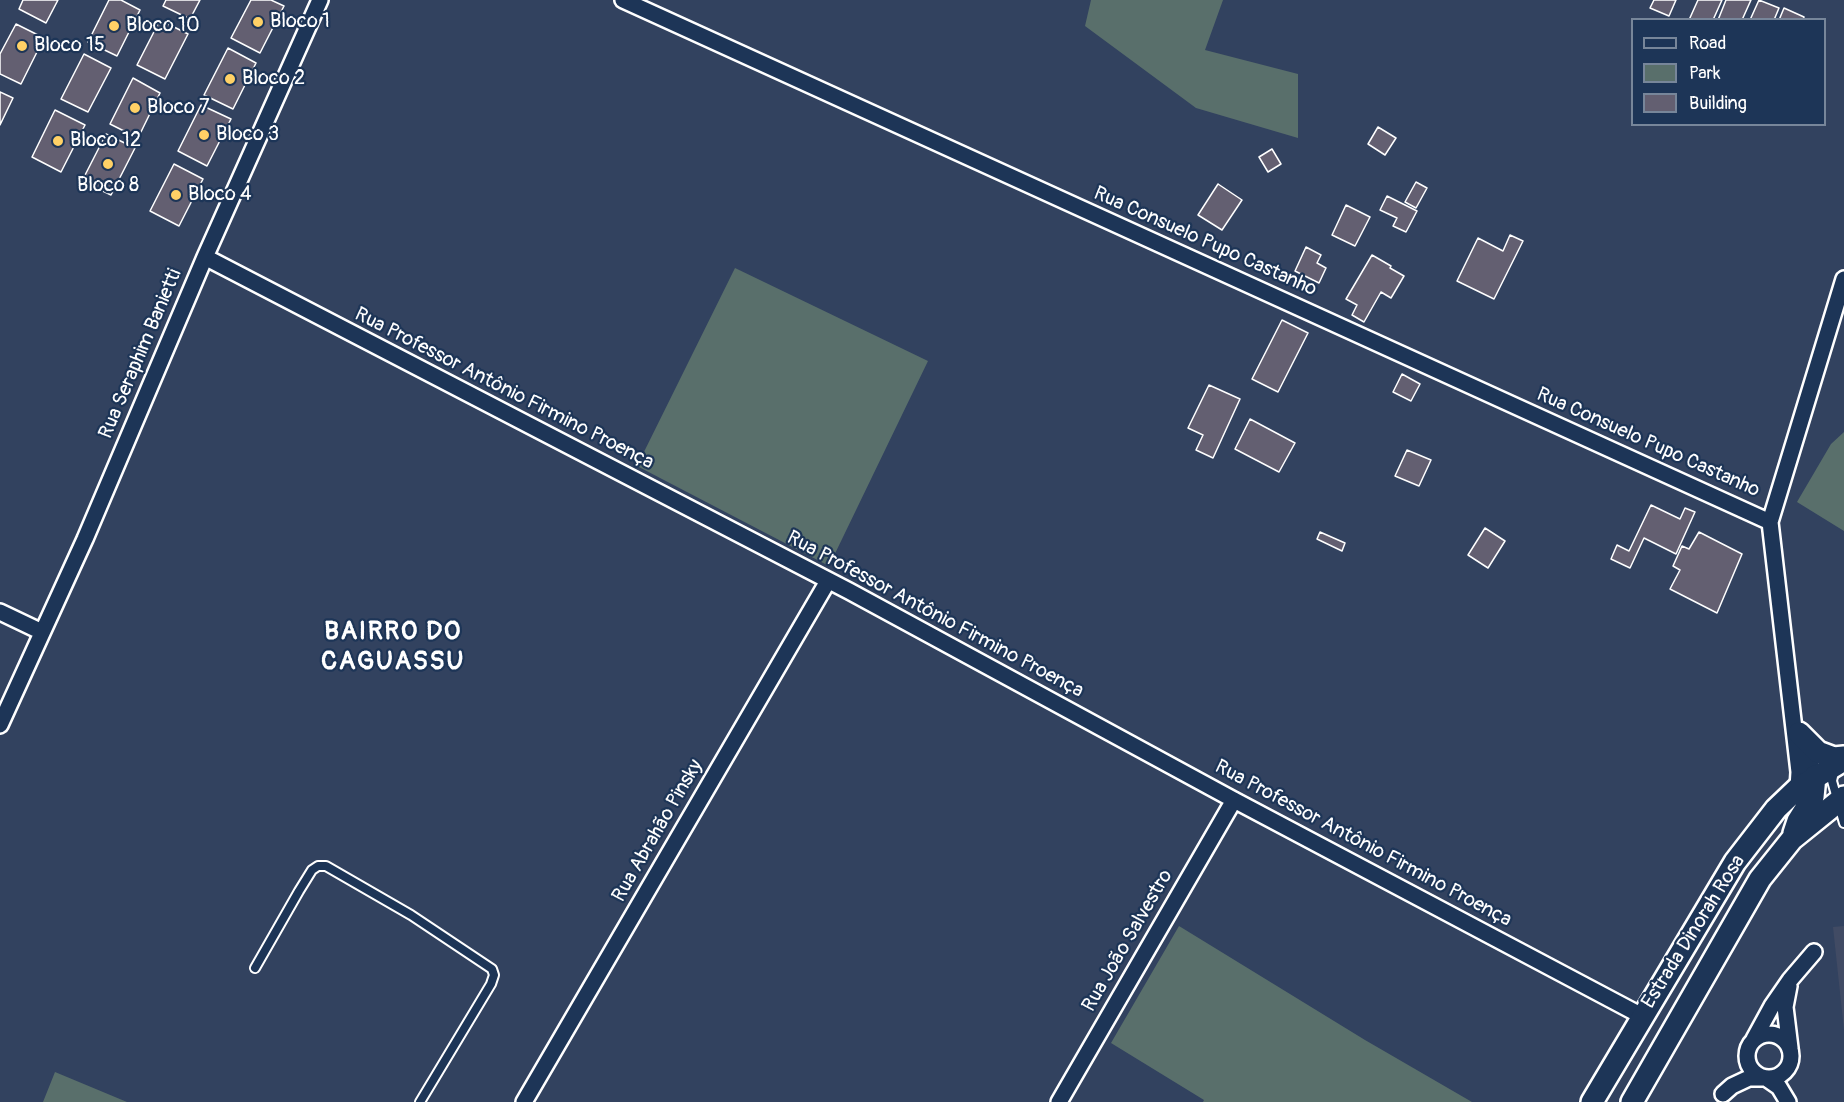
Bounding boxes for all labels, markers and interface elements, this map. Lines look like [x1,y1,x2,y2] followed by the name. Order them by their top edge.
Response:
[270,10,330,34] place label: Bloco 1
[126,14,200,38] place label: Bloco 10
[251,15,265,29] marker: Bloco 1
[1631,18,1826,126] legend
[107,19,121,33] marker: Bloco 10
[1689,32,1726,55] text: Road
[34,34,105,58] place label: Bloco 15
[15,39,29,53] marker: Bloco 15
[1689,62,1721,85] text: Park
[242,67,305,91] place label: Bloco 2
[223,72,237,86] marker: Bloco 2
[1689,92,1747,115] text: Building
[147,96,210,120] place label: Bloco 7
[128,101,142,115] marker: Bloco 7
[216,123,279,147] place label: Bloco 3
[197,128,211,142] marker: Bloco 3
[70,129,141,153] place label: Bloco 12
[51,134,65,148] marker: Bloco 12
[101,157,115,171] marker: Bloco 8
[77,174,139,198] place label: Bloco 8
[1090,182,1320,302] street label: Rua Consuelo Pupo Castanho
[188,183,252,207] place label: Bloco 4
[169,188,183,202] marker: Bloco 4
[94,266,188,442] street label: Rua Seraphim Banietti
[350,303,658,475] street label: Rua Professor Antônio Firmino Proença
[1533,383,1763,503] street label: Rua Consuelo Pupo Castanho
[783,526,1087,704] street label: Rua Professor Antônio Firmino Proença
[321,616,465,678] district label: BAIRRO DO CAGUASSU
[1211,755,1515,933] street label: Rua Professor Antônio Firmino Proença
[607,756,709,906] street label: Rua Abrahão Pinsky
[1637,851,1751,1013] street label: Estrada Dinorah Rosa
[1078,866,1178,1016] street label: Rua João Salvestro

